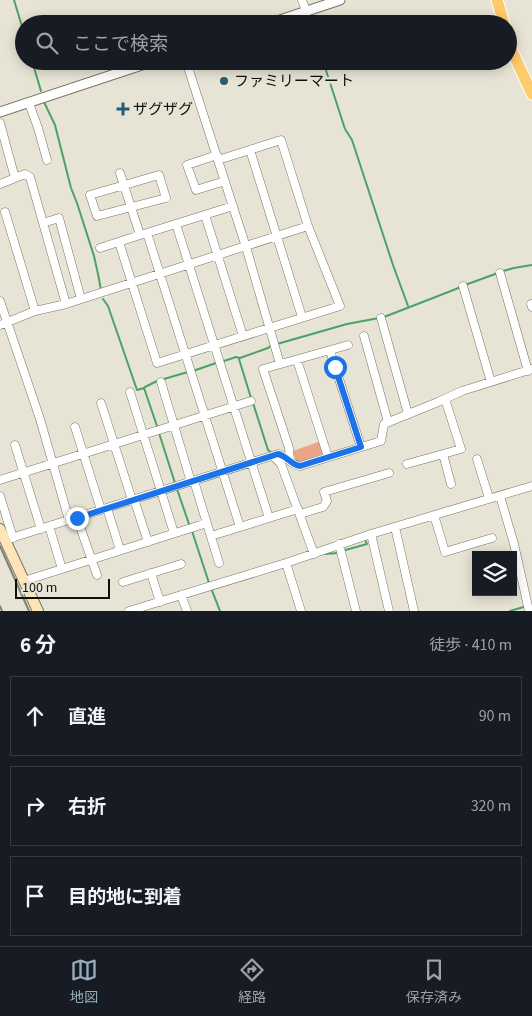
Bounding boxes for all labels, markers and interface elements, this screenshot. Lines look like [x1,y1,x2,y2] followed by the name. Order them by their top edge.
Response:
[15,15,517,70] search box
[33,29,61,57] icon: search
[73,31,168,58] text: ここで検索
[234,71,354,92] place label: ファミリーマート
[218,75,230,87] marker: ファミリーマート
[133,99,193,120] place label: ザグザグ
[117,103,129,115] marker: ザグザグ
[324,356,347,379] route start
[66,507,89,530] route end
[472,551,517,596] map controls
[472,551,517,596] button: layers
[15,576,110,599] scale bar
[22,578,57,598] text: 100 m
[20,630,56,660] text: 6 分
[429,634,512,656] text: 徒歩 · 410 m
[21,702,49,730] icon: ahead
[68,704,106,731] text: 直進
[479,705,511,727] text: 90 m
[21,792,49,820] icon: right
[68,794,106,821] text: 右折
[471,795,511,817] text: 320 m
[21,882,49,910] icon: arrive
[68,884,182,911] text: 目的地に到着
[70,956,98,1008] tab: 地図
[238,956,266,1008] tab: 経路
[406,956,462,1008] tab: 保存済み

